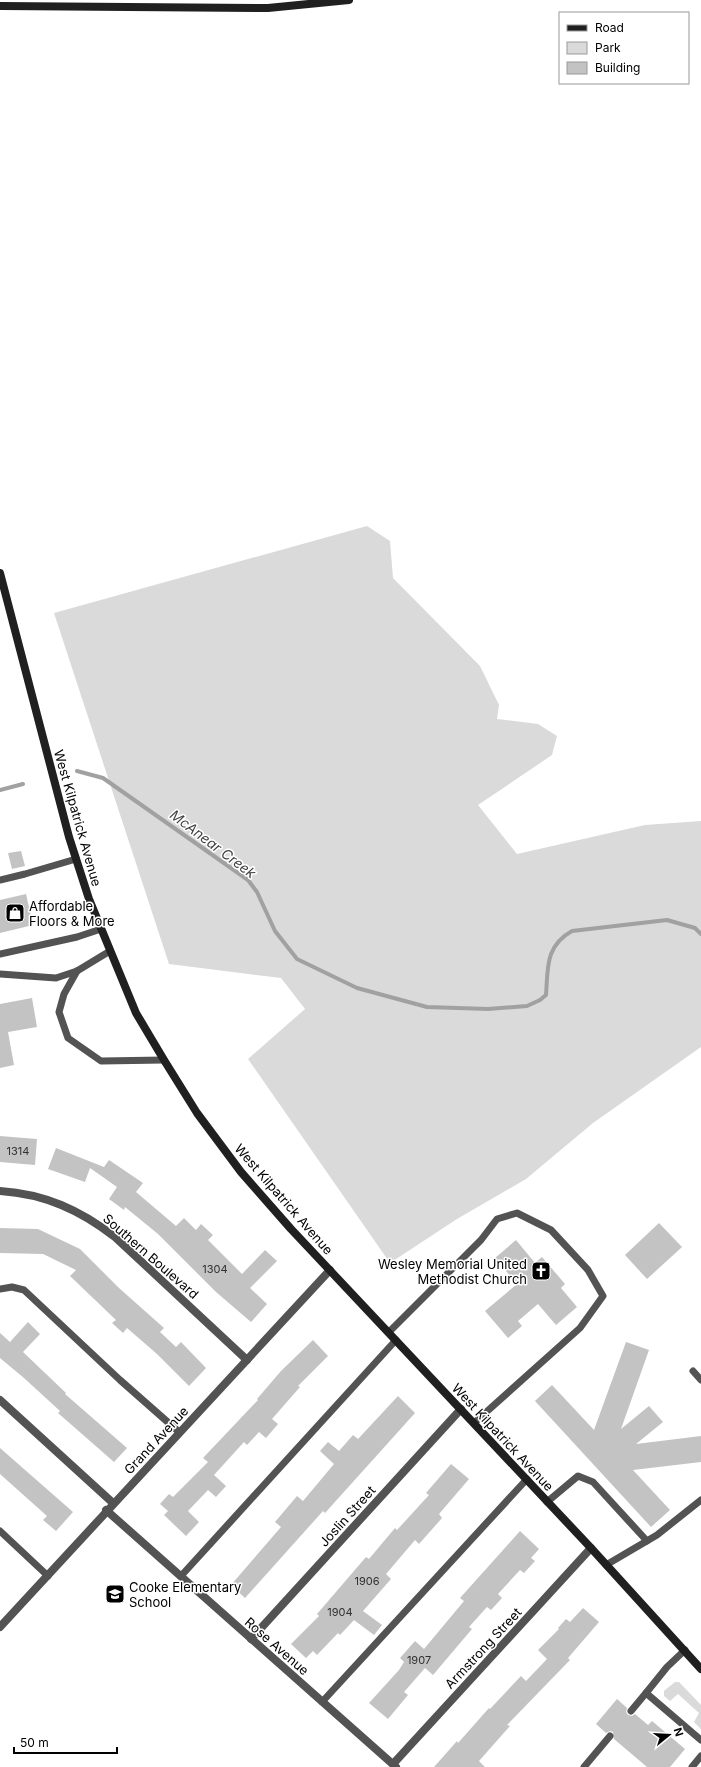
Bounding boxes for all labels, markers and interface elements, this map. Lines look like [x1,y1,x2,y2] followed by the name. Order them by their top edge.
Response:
[559,12,689,84] legend
[595,20,624,35] text: Road
[595,40,621,55] text: Park
[595,60,640,75] text: Building
[51,748,105,888] street label: West Kilpatrick Avenue
[167,806,260,882] water label: McAnear Creek
[29,898,115,929] place label: Affordable Floors & More
[4,902,26,924] shop icon: Affordable Floors & More
[232,1140,336,1258] street label: West Kilpatrick Avenue
[7,1144,29,1158] house number: 1314
[100,1210,202,1302] street label: Southern Boulevard
[378,1256,527,1287] place label: Wesley Memorial United Methodist Church
[530,1260,552,1282] church icon: Wesley Memorial United Methodist Church
[202,1262,228,1276] house number: 1304
[449,1380,557,1494] street label: West Kilpatrick Avenue
[121,1403,191,1477] street label: Grand Avenue
[315,1482,379,1550] street label: Joslin Street
[354,1574,380,1588] house number: 1906
[129,1579,241,1610] place label: Cooke Elementary School
[104,1583,126,1605] school or university icon: Cooke Elementary School
[441,1604,525,1692] street label: Armstrong Street
[327,1605,353,1619] house number: 1904
[242,1614,312,1678] street label: Rose Avenue
[407,1653,431,1667] house number: 1907
[649,1715,689,1755] north arrow
[671,1726,686,1738] text: N
[14,1729,117,1755] scale bar
[20,1735,49,1750] text: 50 m

